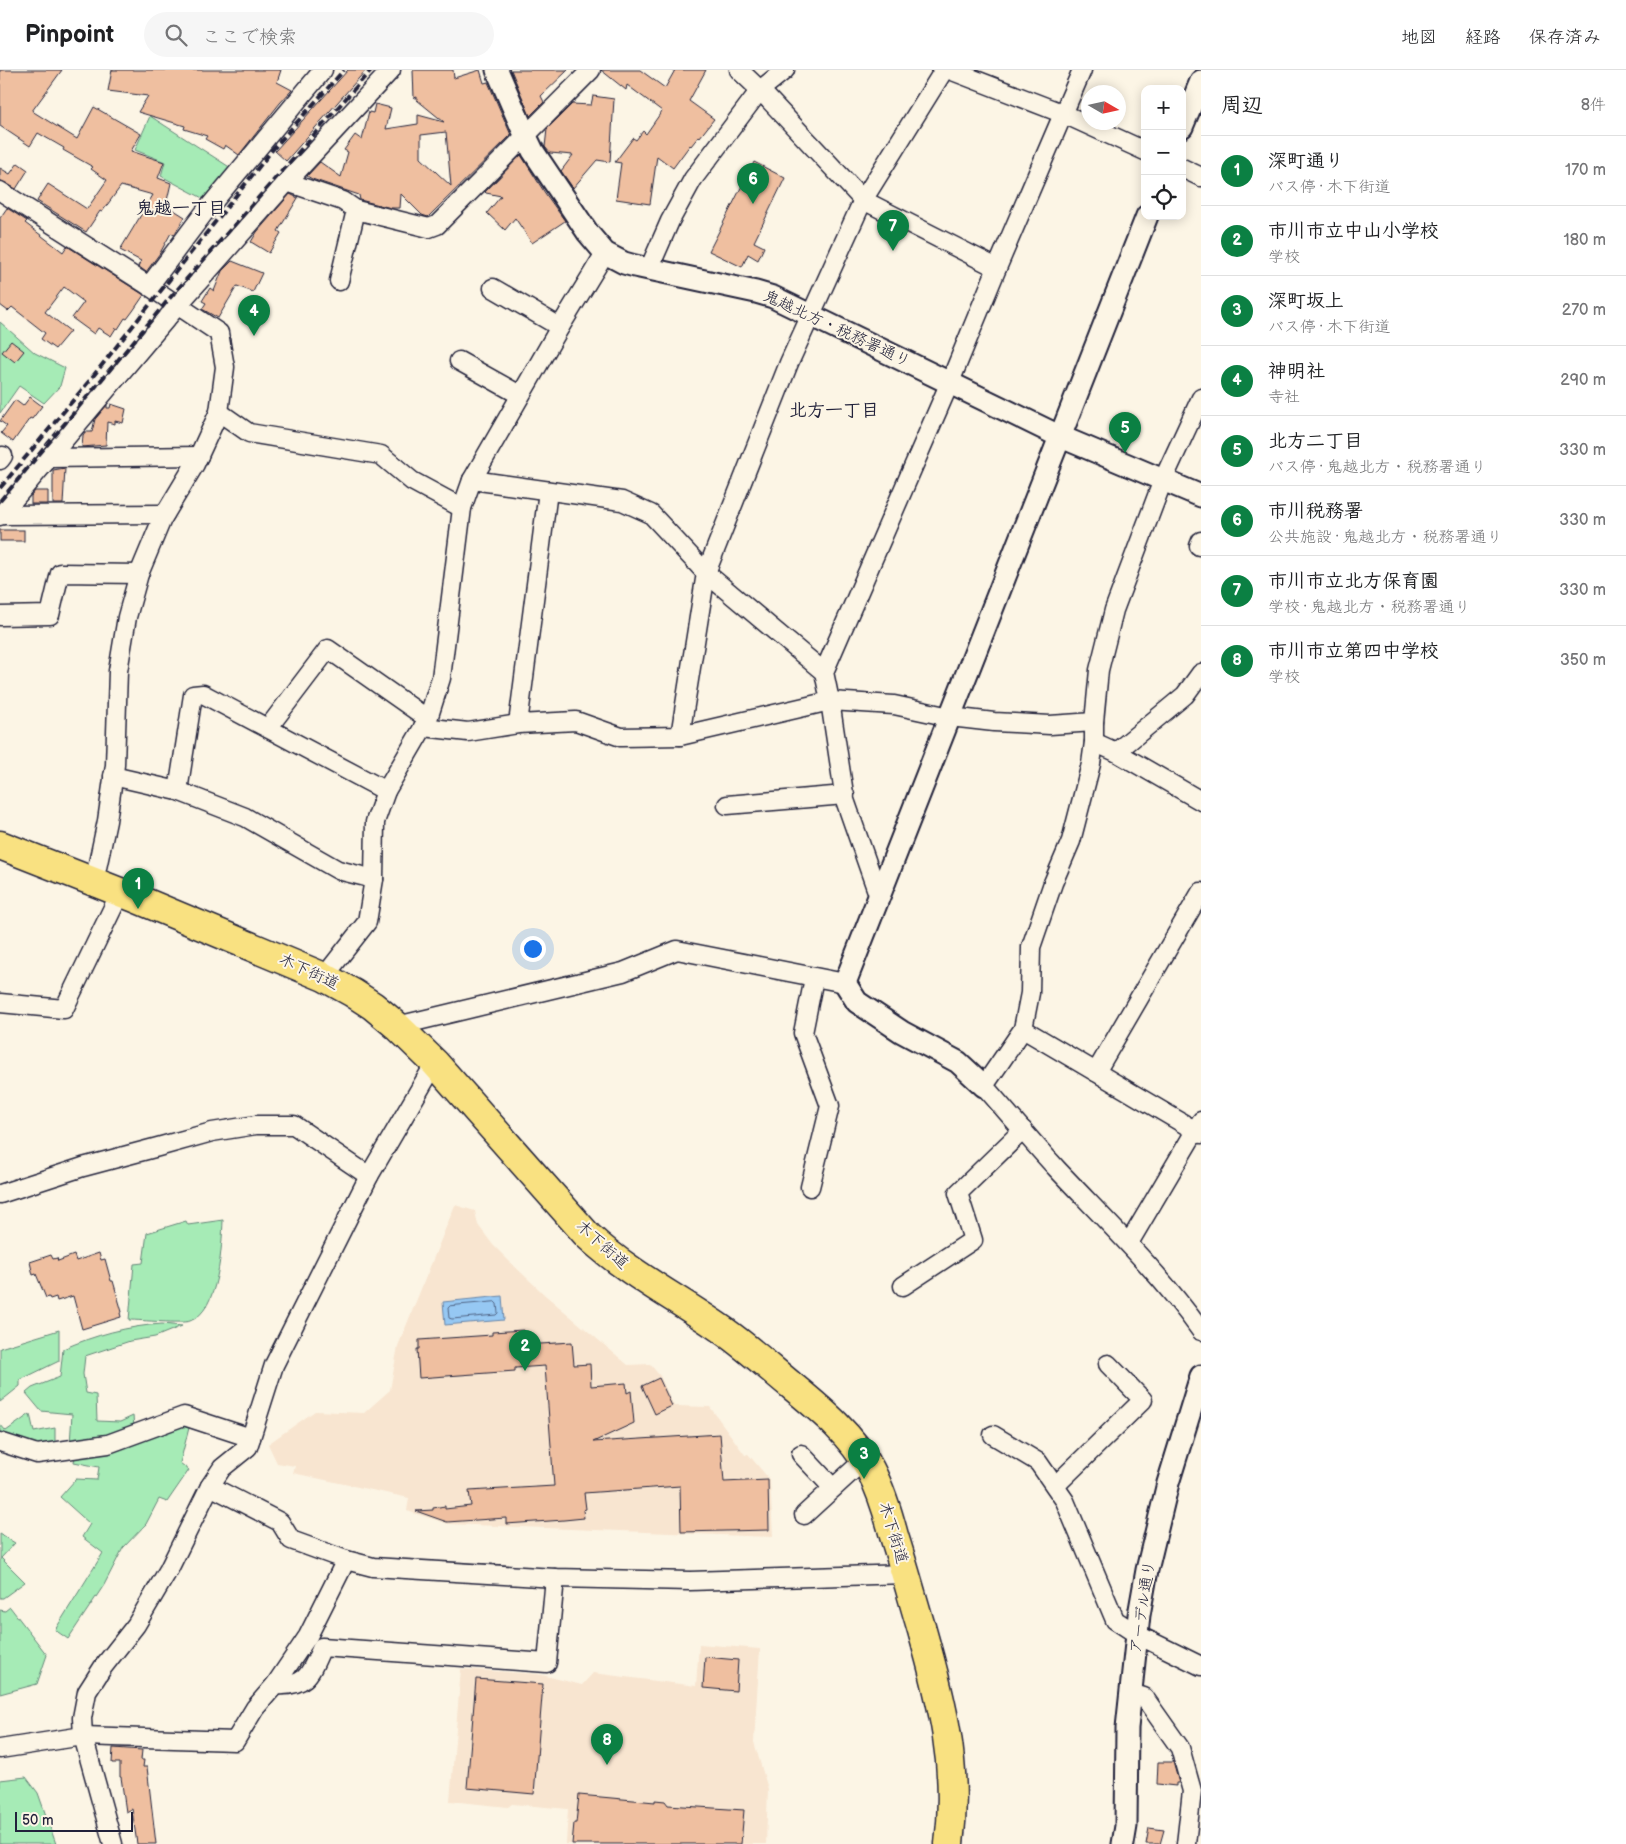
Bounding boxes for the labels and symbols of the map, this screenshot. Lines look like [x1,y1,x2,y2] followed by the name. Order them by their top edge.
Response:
[1081,85,1126,130] north arrow
[737,163,769,204] pin: 6
[136,198,226,219] district label: 鬼越一丁目
[877,210,909,251] pin: 7
[760,287,914,371] street label: 鬼越北方・税務署通り
[238,295,270,336] pin: 4
[789,400,879,421] district label: 北方一丁目
[1109,412,1141,453] pin: 5
[122,868,154,909] pin: 1
[520,936,546,962] your location
[276,950,342,994] street label: 木下街道
[572,1217,632,1273] street label: 木下街道
[509,1330,541,1371] pin: 2
[848,1438,880,1479] pin: 3
[875,1500,911,1566] street label: 木下街道
[1126,1559,1160,1655] street label: アーデル通り
[591,1724,623,1765] pin: 8
[15,1809,132,1832] scale bar

